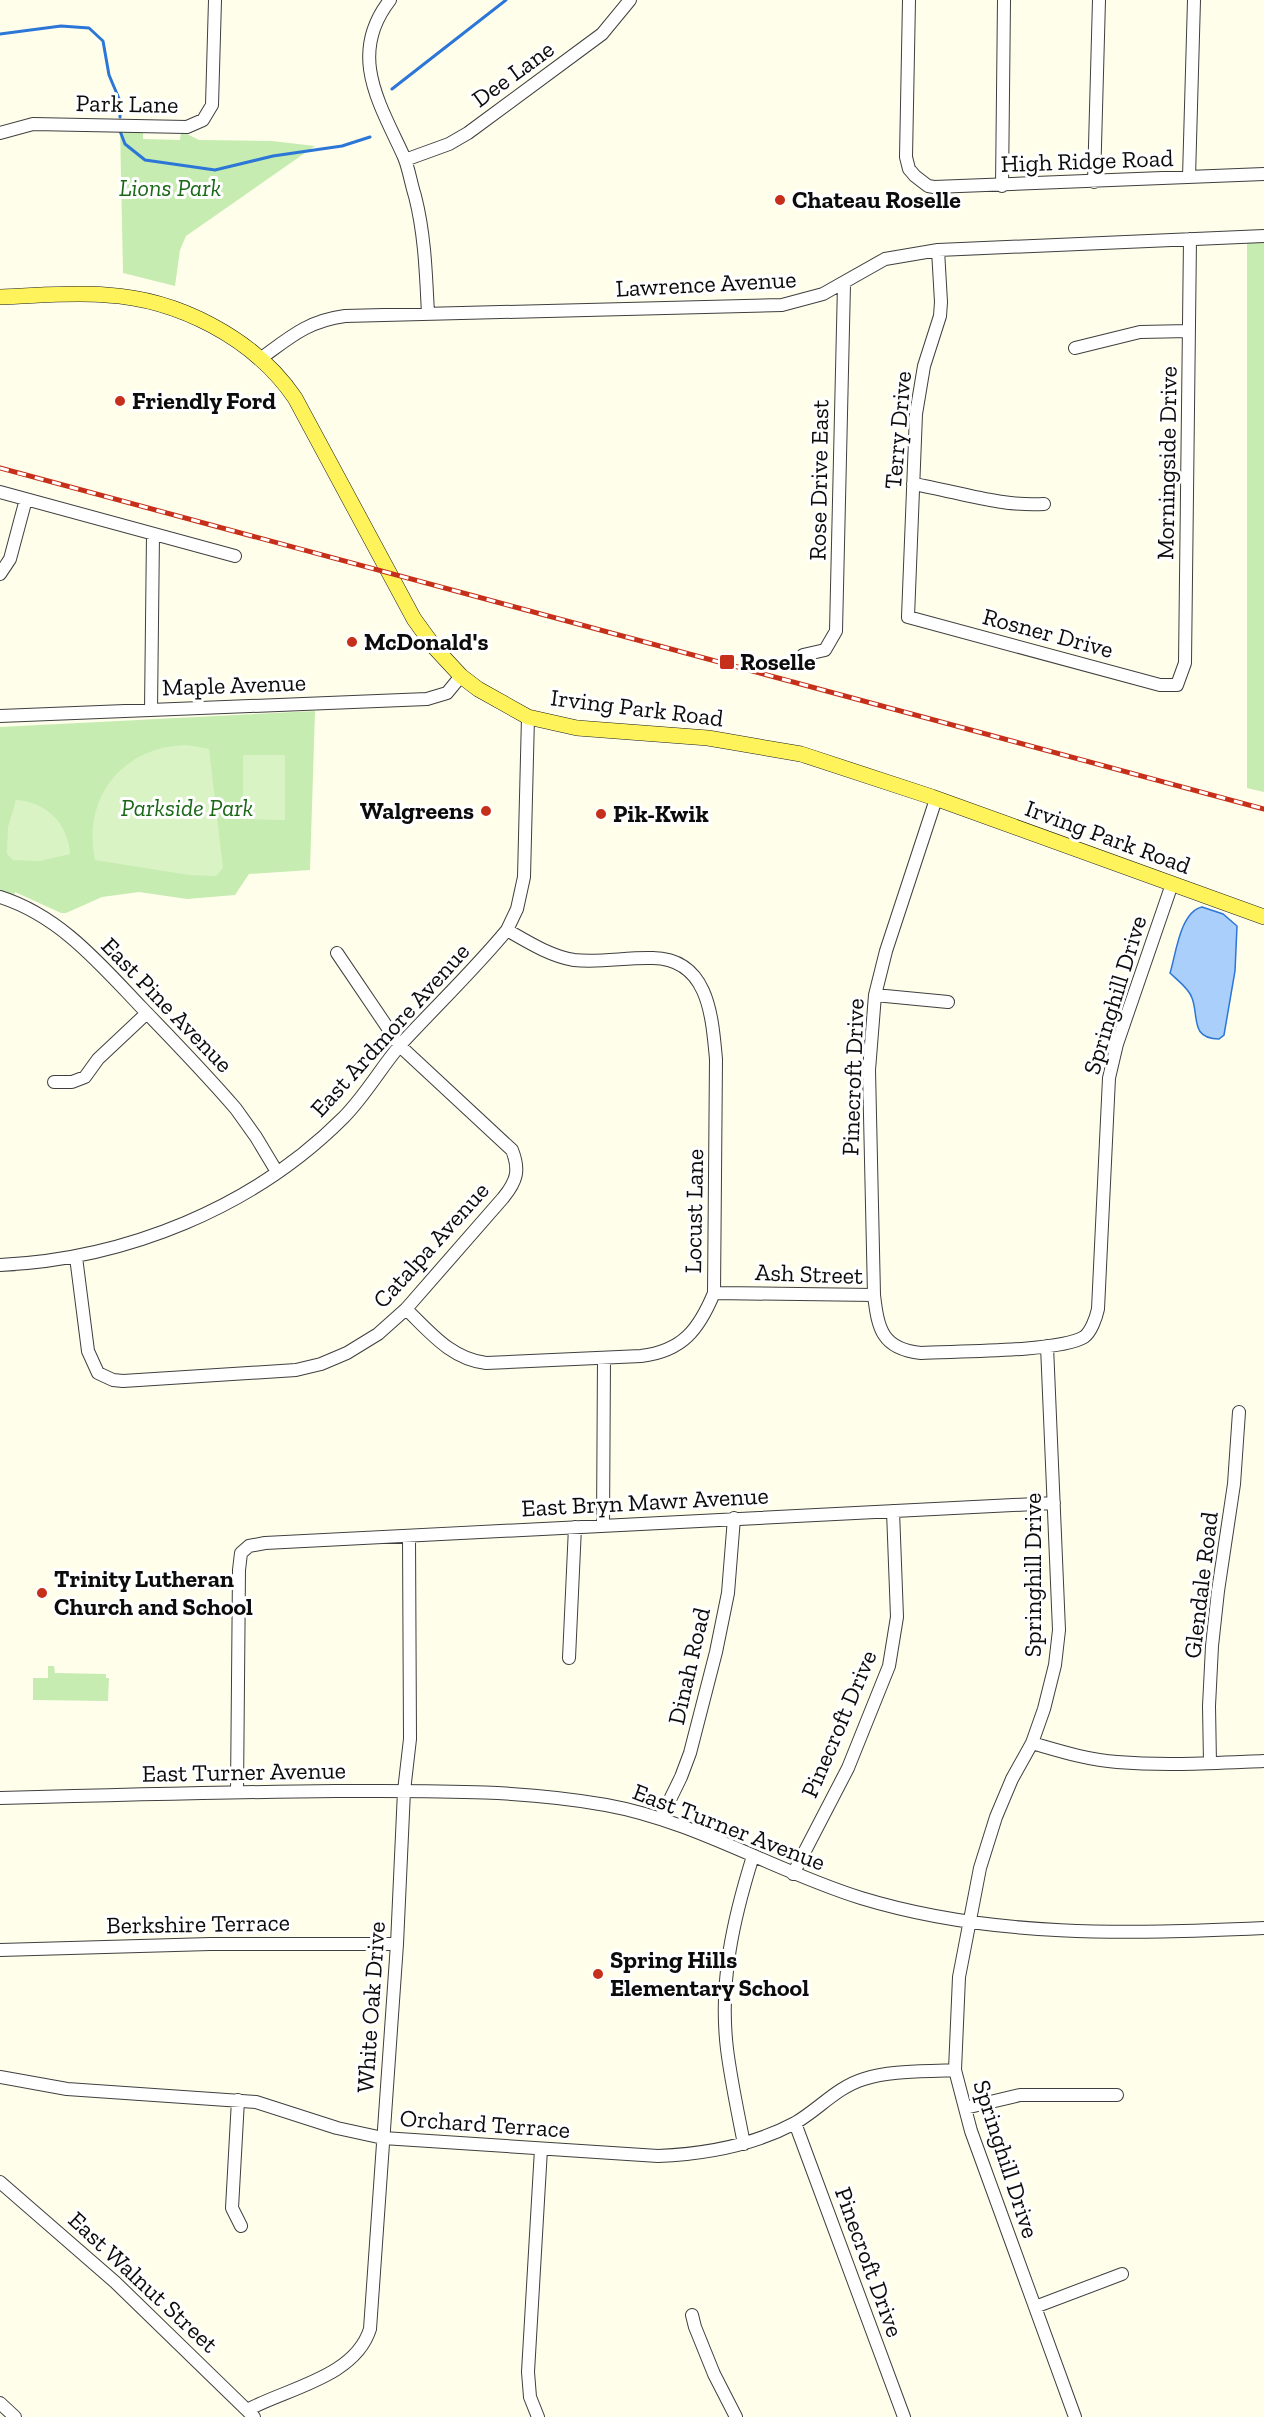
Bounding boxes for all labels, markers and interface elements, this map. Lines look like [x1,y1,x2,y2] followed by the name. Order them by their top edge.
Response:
[466,34,560,113] street label: Dee Lane
[75,88,179,119] street label: Park Lane
[1000,143,1174,178] street label: High Ridge Road
[119,173,221,202] park label: Lions Park
[792,185,961,214] place label: Chateau Roselle
[773,193,787,207] marker: Chateau Roselle
[615,264,797,303] street label: Lawrence Avenue
[1150,366,1183,560] street label: Morningside Drive
[878,370,917,490] street label: Terry Drive
[132,386,276,415] place label: Friendly Ford
[113,394,127,408] marker: Friendly Ford
[803,399,834,561] street label: Rose Drive East
[980,601,1117,664] street label: Rosner Drive
[364,627,488,656] place label: McDonald's
[345,635,359,649] marker: McDonald's
[740,647,816,676] place label: Roselle
[718,653,736,671] marker: Roselle
[161,667,307,702] street label: Maple Avenue
[549,683,725,732] street label: Irving Park Road
[121,793,254,822] park label: Parkside Park
[1022,793,1195,880] street label: Irving Park Road
[360,796,474,825] place label: Walgreens
[613,799,709,828] place label: Pik-Kwik
[479,804,493,818] marker: Walgreens
[594,807,608,821] marker: Pik-Kwik
[1077,912,1152,1078] street label: Springhill Drive
[96,931,239,1078] street label: East Pine Avenue
[304,937,475,1123] street label: East Ardmore Avenue
[835,998,870,1156] street label: Pinecroft Drive
[678,1148,709,1273] street label: Locust Lane
[366,1176,495,1314] street label: Catalpa Avenue
[755,1257,864,1290] street label: Ash Street
[521,1481,769,1522] street label: East Bryn Mawr Avenue
[1018,1493,1047,1657] street label: Springhill Drive
[1177,1510,1224,1660] street label: Glendale Road
[54,1564,253,1621] place label: Trinity Lutheran Church and School
[35,1586,49,1600] marker: Trinity Lutheran Church and School
[661,1605,716,1727] street label: Dinah Road
[794,1646,883,1802] street label: Pinecroft Drive
[142,1755,346,1788] street label: East Turner Avenue
[629,1776,830,1877] street label: East Turner Avenue
[106,1907,290,1940] street label: Berkshire Terrace
[350,1920,391,2094] street label: White Oak Drive
[610,1945,809,2002] place label: Spring Hills Elementary School
[591,1967,605,1981] marker: Spring Hills Elementary School
[967,2076,1046,2242] street label: Springhill Drive
[399,2103,571,2144] street label: Orchard Terrace
[829,2183,910,2341] street label: Pinecroft Drive
[63,2205,224,2358] street label: East Walnut Street

